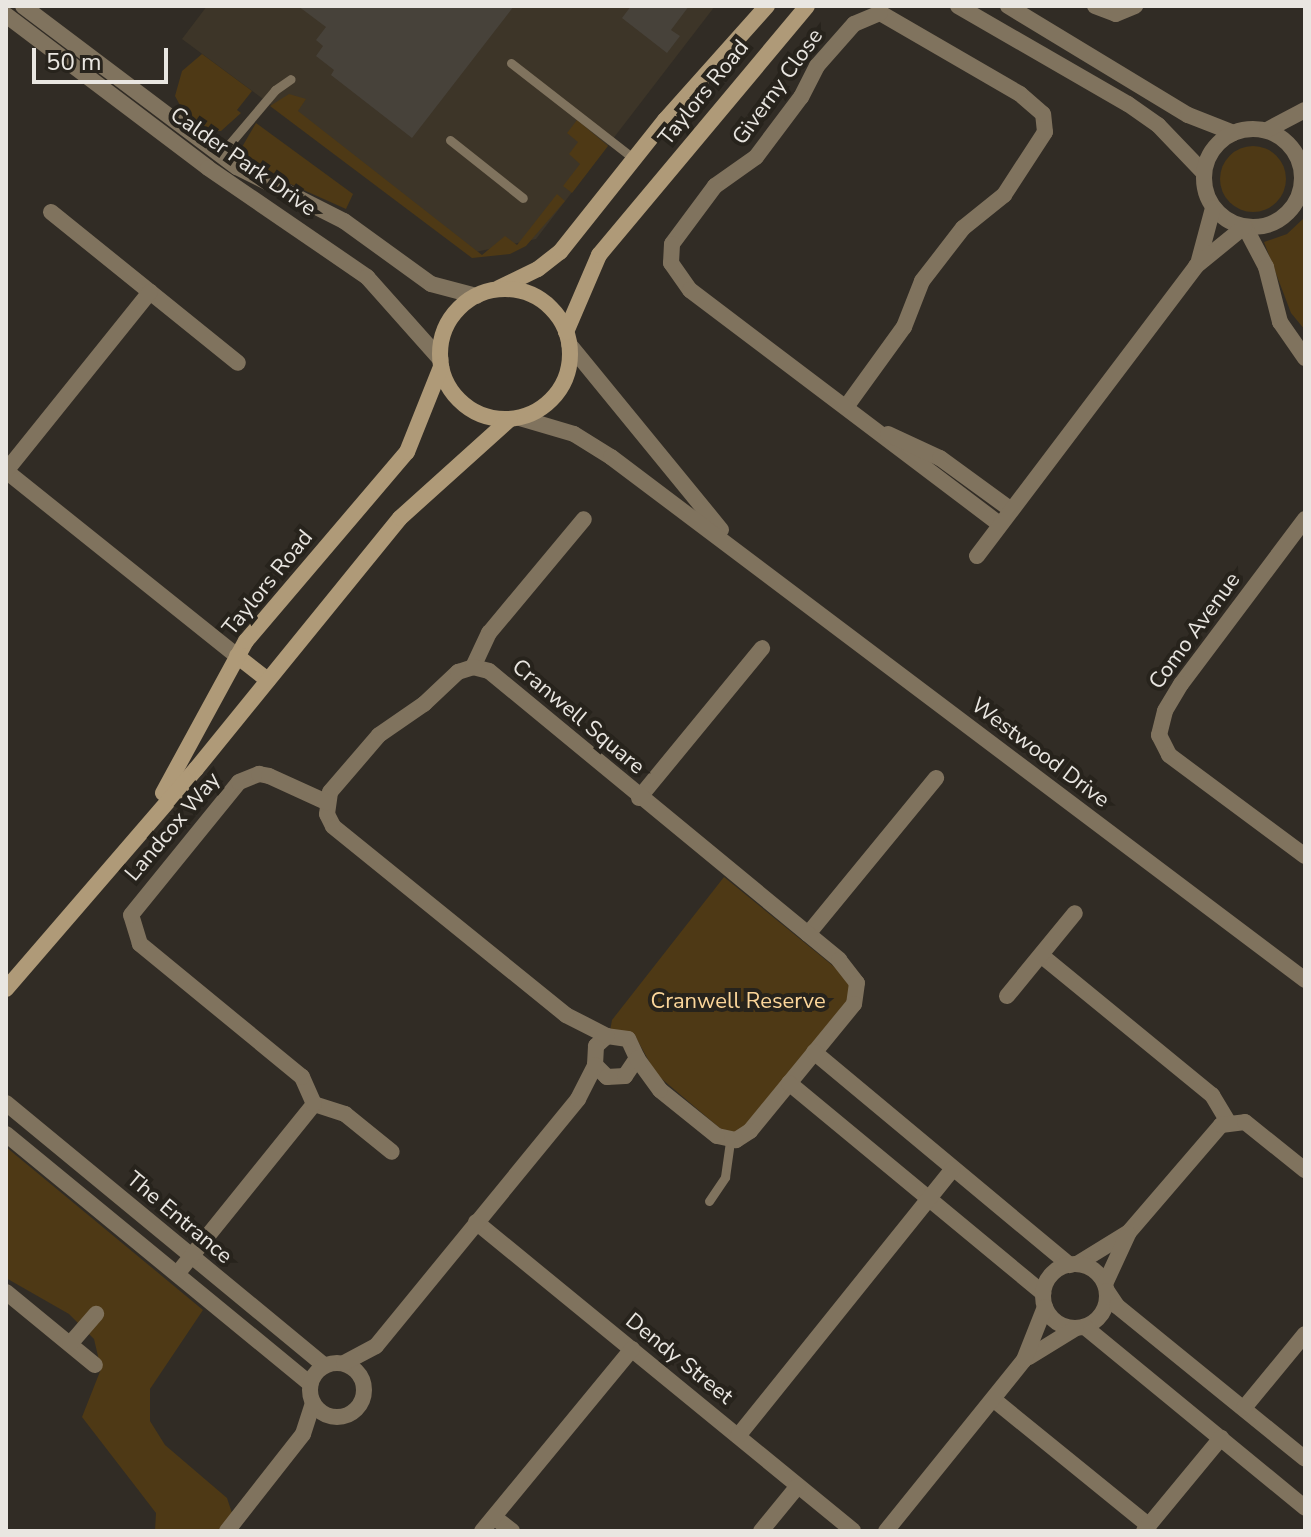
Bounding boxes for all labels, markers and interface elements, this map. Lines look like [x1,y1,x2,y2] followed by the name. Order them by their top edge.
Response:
[727,24,829,150] street label: Giverny Close
[36,32,172,82] scale bar
[653,35,755,151] street label: Taylors Road
[46,46,102,78] text: 50 m
[165,102,321,222] street label: Calder Park Drive
[217,525,319,641] street label: Taylors Road
[1144,567,1246,695] street label: Como Avenue
[506,654,650,780] street label: Cranwell Square
[966,692,1114,814] street label: Westwood Drive
[120,767,226,887] street label: Landcox Way
[650,989,826,1015] park label: Cranwell Reserve
[121,1166,237,1270] street label: The Entrance
[620,1308,738,1410] street label: Dendy Street

